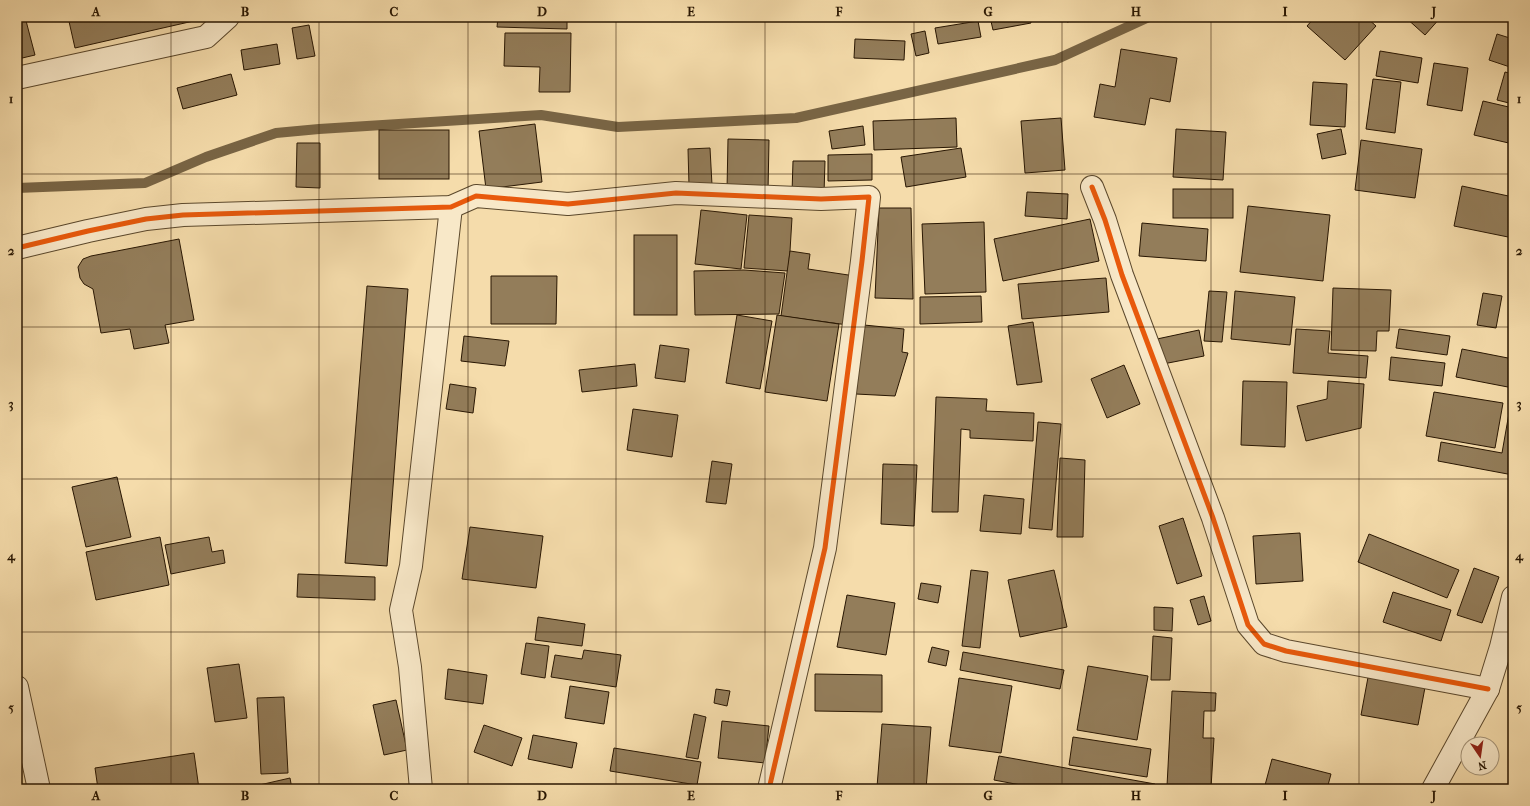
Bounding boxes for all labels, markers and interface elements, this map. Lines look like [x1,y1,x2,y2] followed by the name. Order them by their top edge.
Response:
[91,4,101,19] text: A
[241,4,250,19] text: B
[390,4,399,19] text: C
[537,4,547,19] text: D
[687,4,695,19] text: E
[835,4,843,19] text: F
[983,4,993,19] text: G
[1131,4,1142,19] text: H
[1282,4,1288,19] text: I
[1430,4,1437,20] text: J
[9,91,14,106] text: 1
[1517,91,1522,106] text: 1
[8,243,15,258] text: 2
[1516,243,1523,258] text: 2
[8,396,14,412] text: 3
[1516,396,1522,412] text: 3
[6,548,16,564] text: 4
[1514,548,1524,564] text: 4
[8,700,14,715] text: 5
[1516,700,1522,715] text: 5
[1460,736,1500,776] north arrow
[1476,758,1488,773] text: N
[91,788,101,803] text: A
[241,788,250,803] text: B
[390,788,399,803] text: C
[537,788,547,803] text: D
[687,788,695,803] text: E
[835,788,843,803] text: F
[983,788,993,803] text: G
[1131,788,1142,803] text: H
[1282,788,1288,803] text: I
[1430,788,1437,804] text: J

